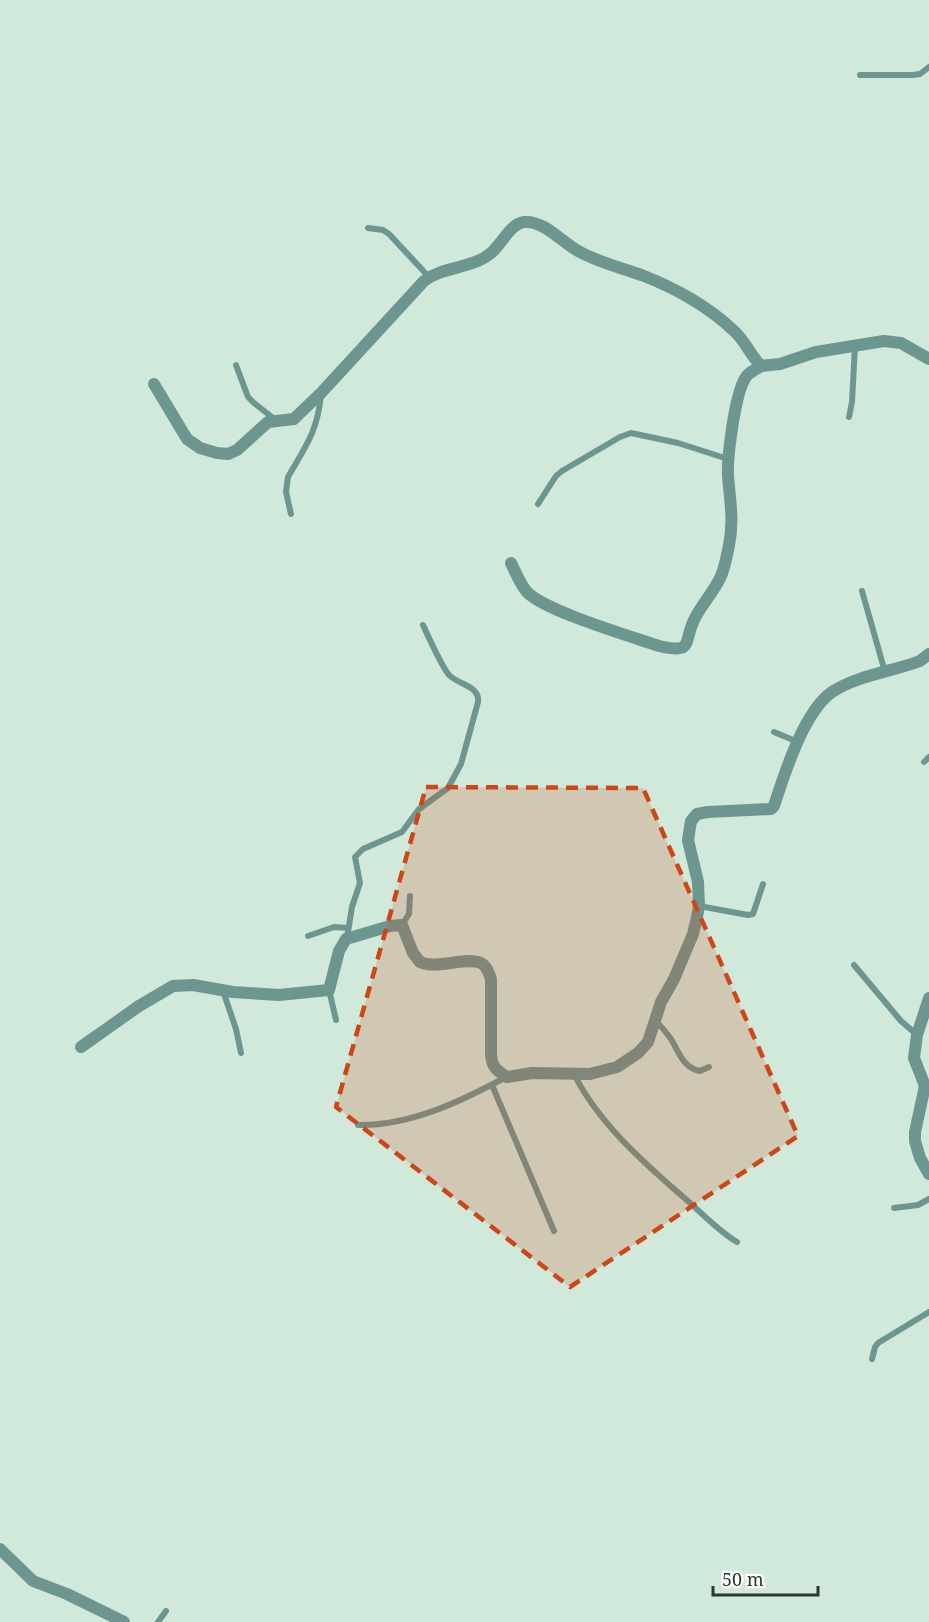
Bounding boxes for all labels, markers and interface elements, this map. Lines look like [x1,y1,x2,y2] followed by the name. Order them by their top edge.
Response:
[713,1559,818,1597] scale bar
[722,1567,764,1591] text: 50 m

